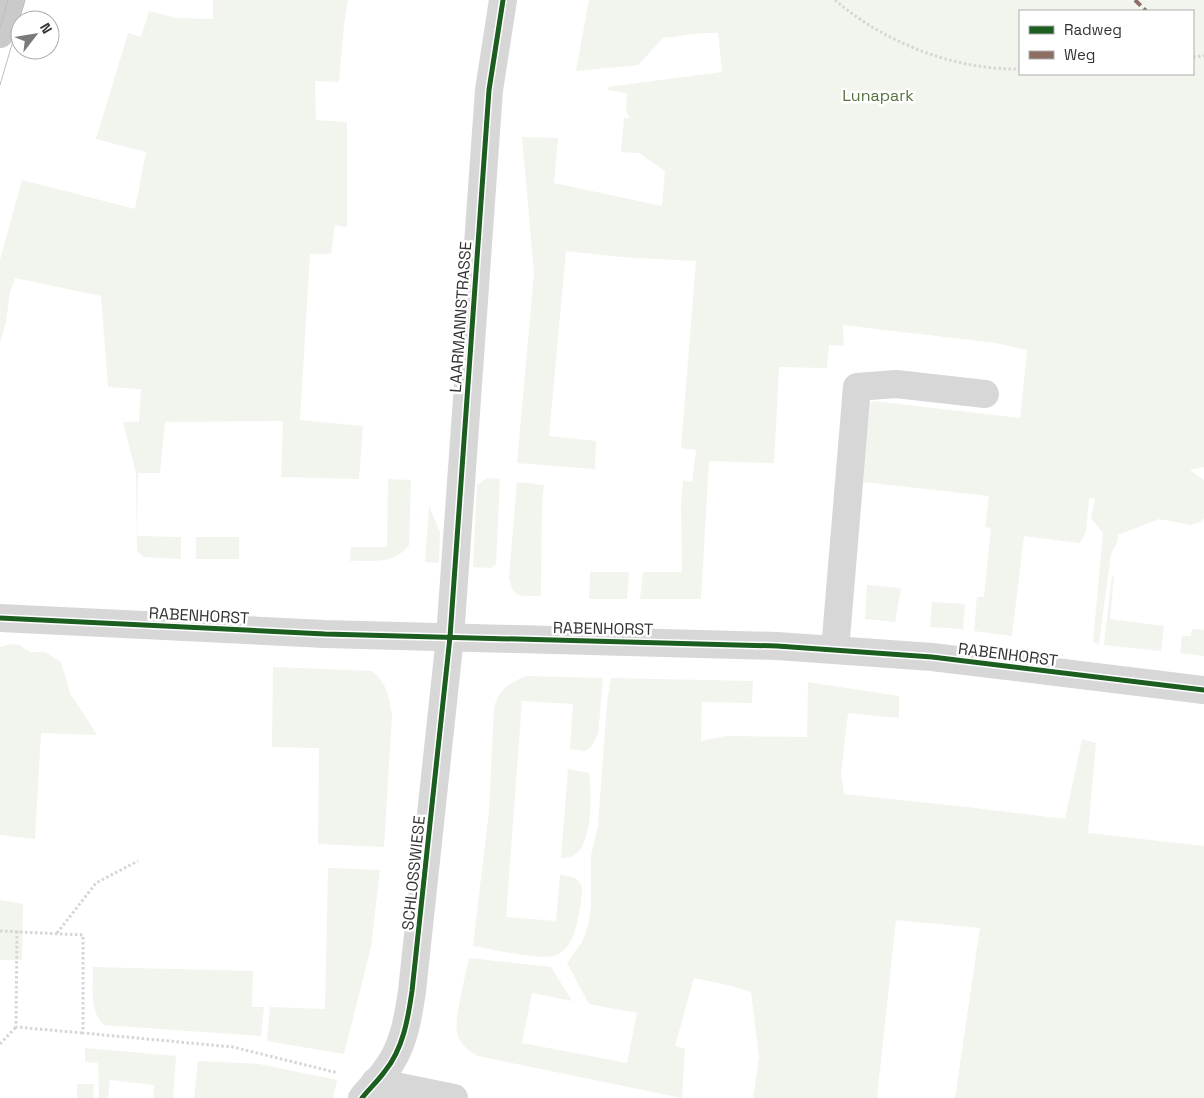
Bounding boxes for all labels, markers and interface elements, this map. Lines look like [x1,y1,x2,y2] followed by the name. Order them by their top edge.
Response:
[10,10,60,60] north arrow
[1019,10,1194,75] legend
[36,20,56,37] text: N
[1064,20,1122,39] text: Radweg
[1064,45,1095,64] text: Weg
[842,85,914,106] park label: Lunapark
[445,241,476,393] street label: LAARMANNSTRASSE
[148,602,250,629] street label: RABENHORST
[553,617,653,640] street label: RABENHORST
[957,638,1059,671] street label: RABENHORST
[397,815,430,931] street label: SCHLOSSWIESE

